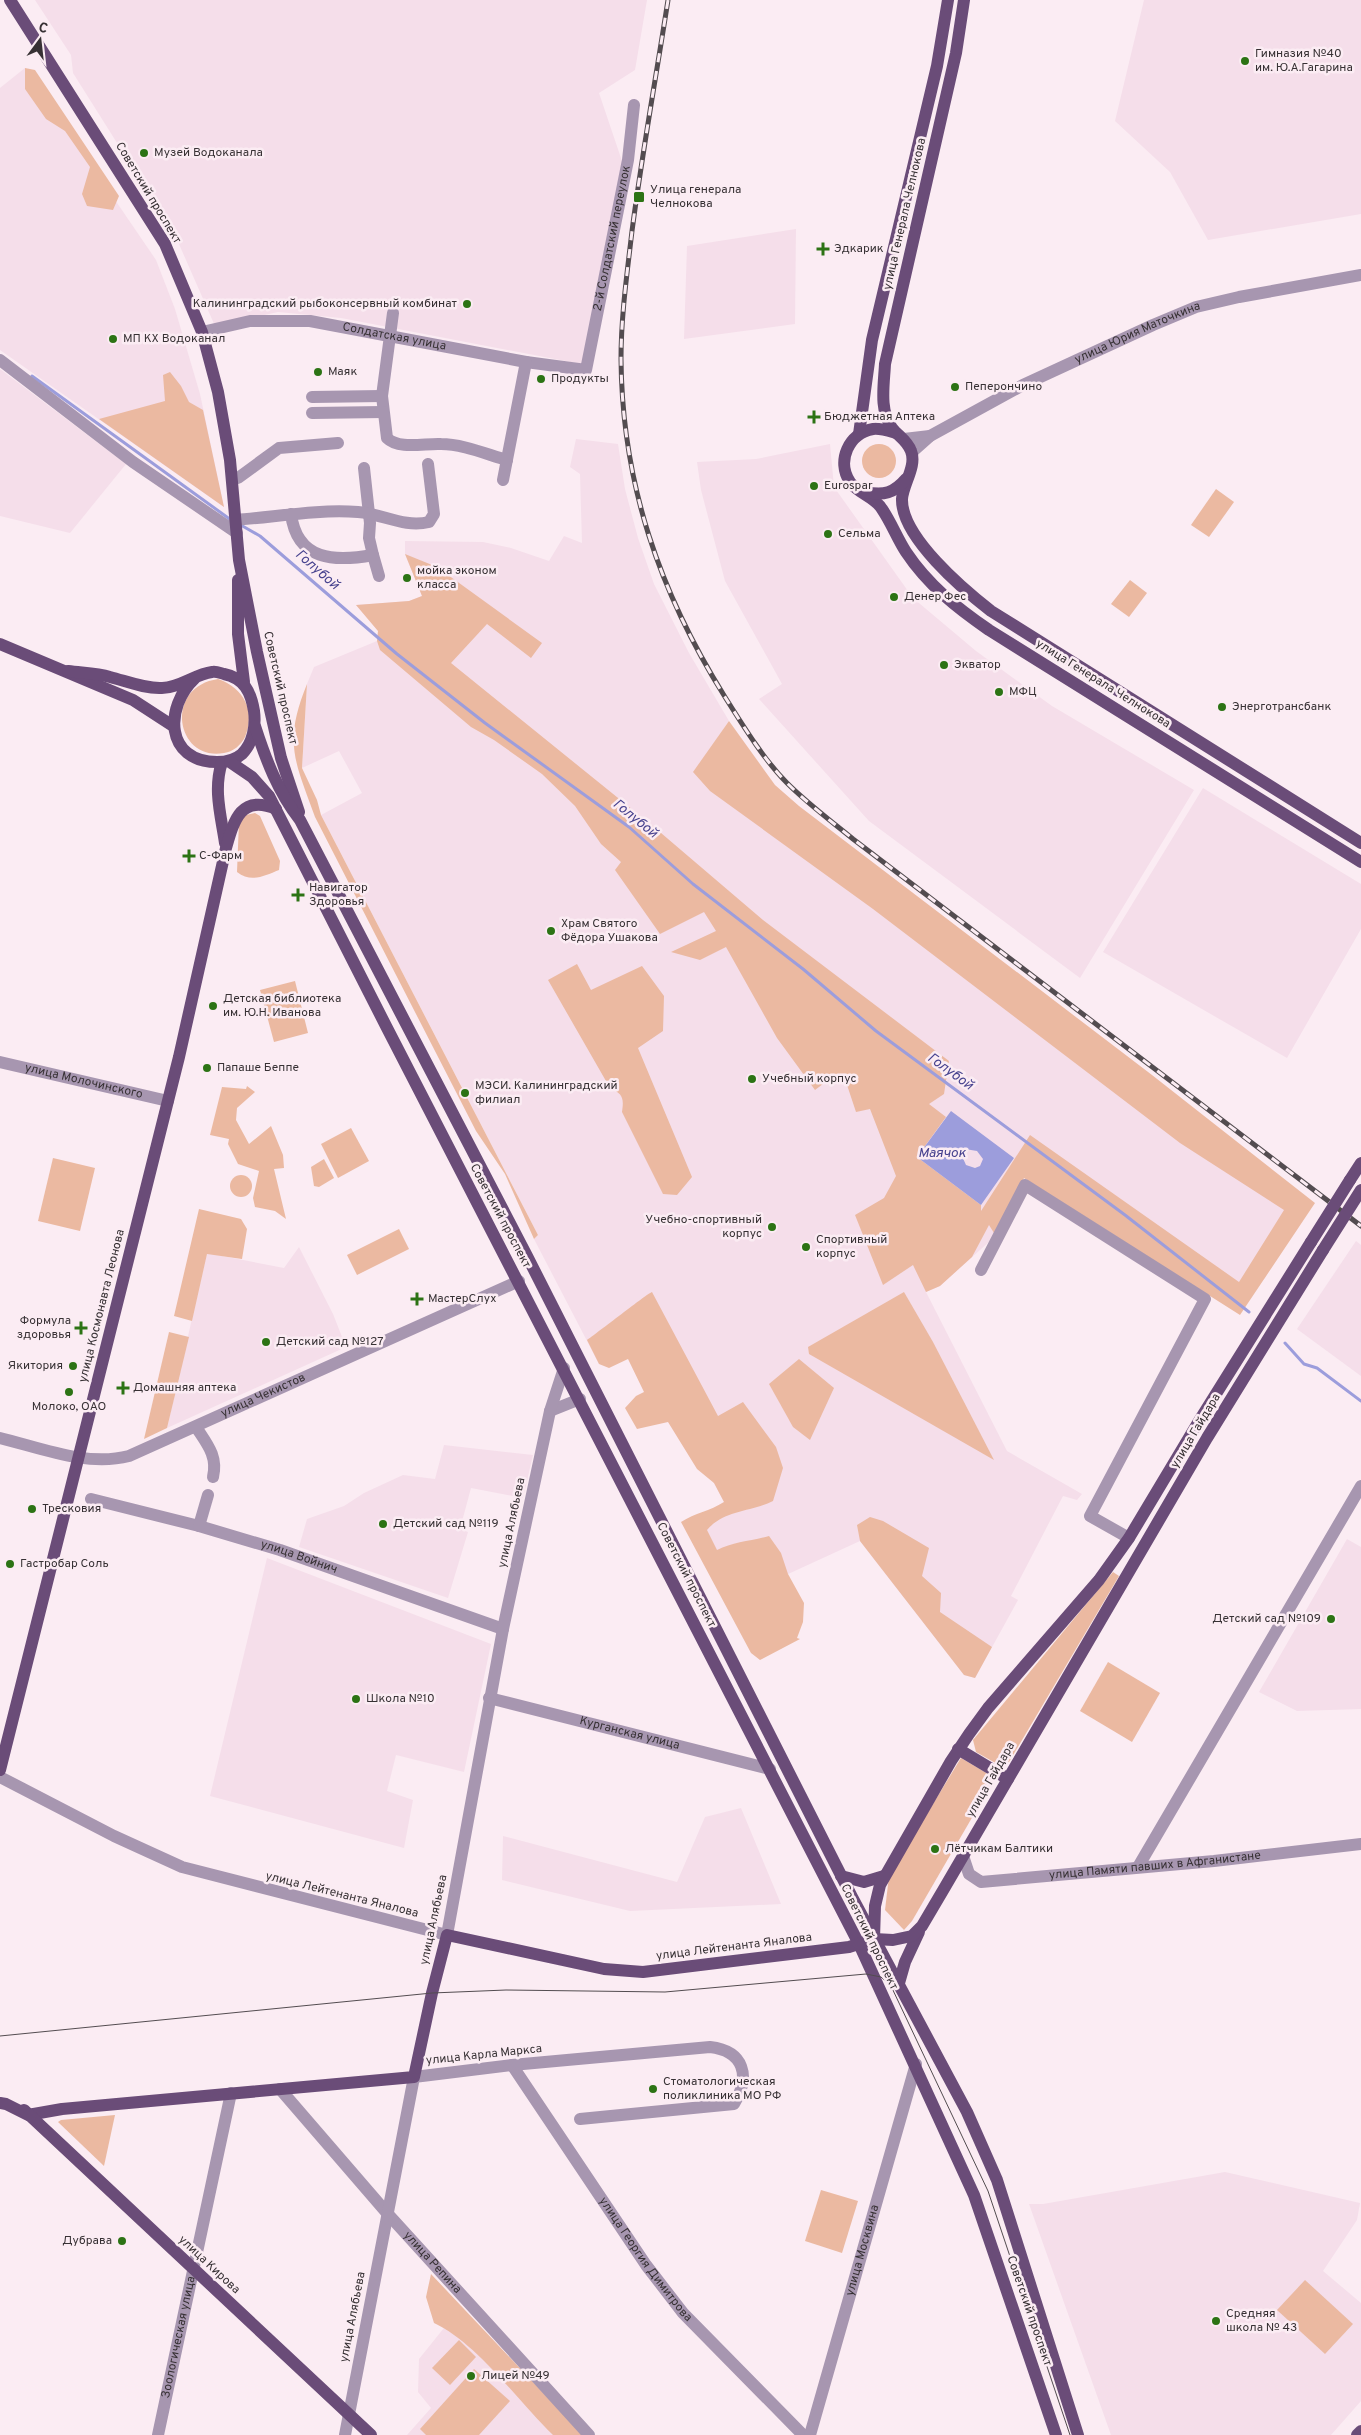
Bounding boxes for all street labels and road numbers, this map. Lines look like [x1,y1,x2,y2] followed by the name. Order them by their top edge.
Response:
[880,136,930,292] street label: улица Генерала Челнокова
[111,139,185,247] street label: Советский проспект
[590,164,635,312] street label: 2-й Солдатский переулок
[1072,298,1202,368] street label: улица Юрия Маточкина
[341,319,447,355] street label: Солдатская улица
[259,630,301,747] street label: Советский проспект
[1033,636,1173,732] street label: улица Генерала Челнокова
[23,1060,145,1103] street label: улица Молочинского
[466,1161,535,1271] street label: Советский проспект
[75,1228,129,1384] street label: улица Космонавта Леонова
[218,1370,308,1422] street label: улица Чекистов
[1167,1391,1225,1471] street label: улица Гайдара
[495,1476,529,1570] street label: улица Алябьева
[653,1520,720,1631] street label: Советский проспект
[259,1537,340,1578] street label: улица Войнич
[578,1713,681,1754] street label: Курганская улица
[963,1739,1019,1821] street label: улица Гайдара
[1048,1848,1262,1884] street label: улица Памяти павших в Афганистане
[264,1868,420,1922] street label: улица Лейтенанта Яналова
[417,1873,451,1967] street label: улица Алябьева
[836,1881,902,1993] street label: Советский проспект
[655,1929,813,1965] street label: улица Лейтенанта Яналова
[425,2041,543,2069] street label: улица Карла Маркса
[595,2194,696,2326] street label: улица Георгия Димитрова
[842,2203,883,2298] street label: улица Москвина
[400,2228,465,2297] street label: улица Репина
[175,2232,243,2298] street label: улица Кирова
[1003,2254,1056,2369] street label: Советский проспект
[336,2270,370,2364] street label: улица Алябьева
[158,2275,200,2400] street label: Зоологическая улица

